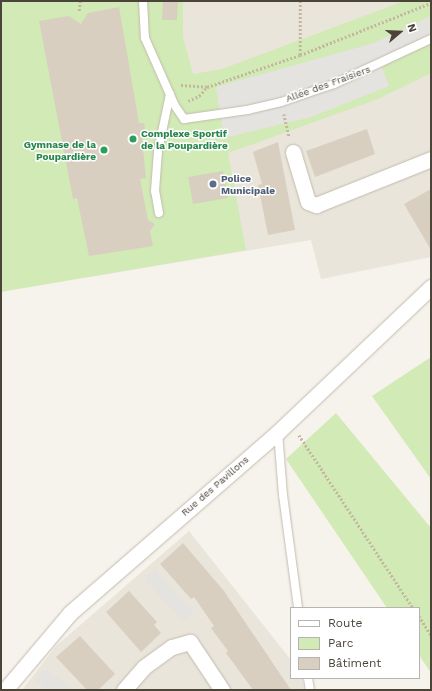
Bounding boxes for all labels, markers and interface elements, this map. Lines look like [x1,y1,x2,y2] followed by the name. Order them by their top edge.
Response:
[380,12,420,52] north arrow
[404,22,419,34] text: N
[284,63,372,105] street label: Allée des Fraisiers
[141,127,228,150] place label: Complexe Sportif de la Poupardière
[128,134,138,144] marker: Complexe Sportif de la Poupardière
[24,138,96,162] place label: Gymnase de la Poupardière
[99,145,109,155] marker: Gymnase de la Poupardière
[221,172,275,196] place label: Police Municipale
[208,179,218,189] marker: Police Municipale
[179,453,251,519] street label: Rue des Pavillons
[290,607,420,679] legend
[328,616,362,630] text: Route
[328,636,354,650] text: Parc
[328,656,381,670] text: Bâtiment

